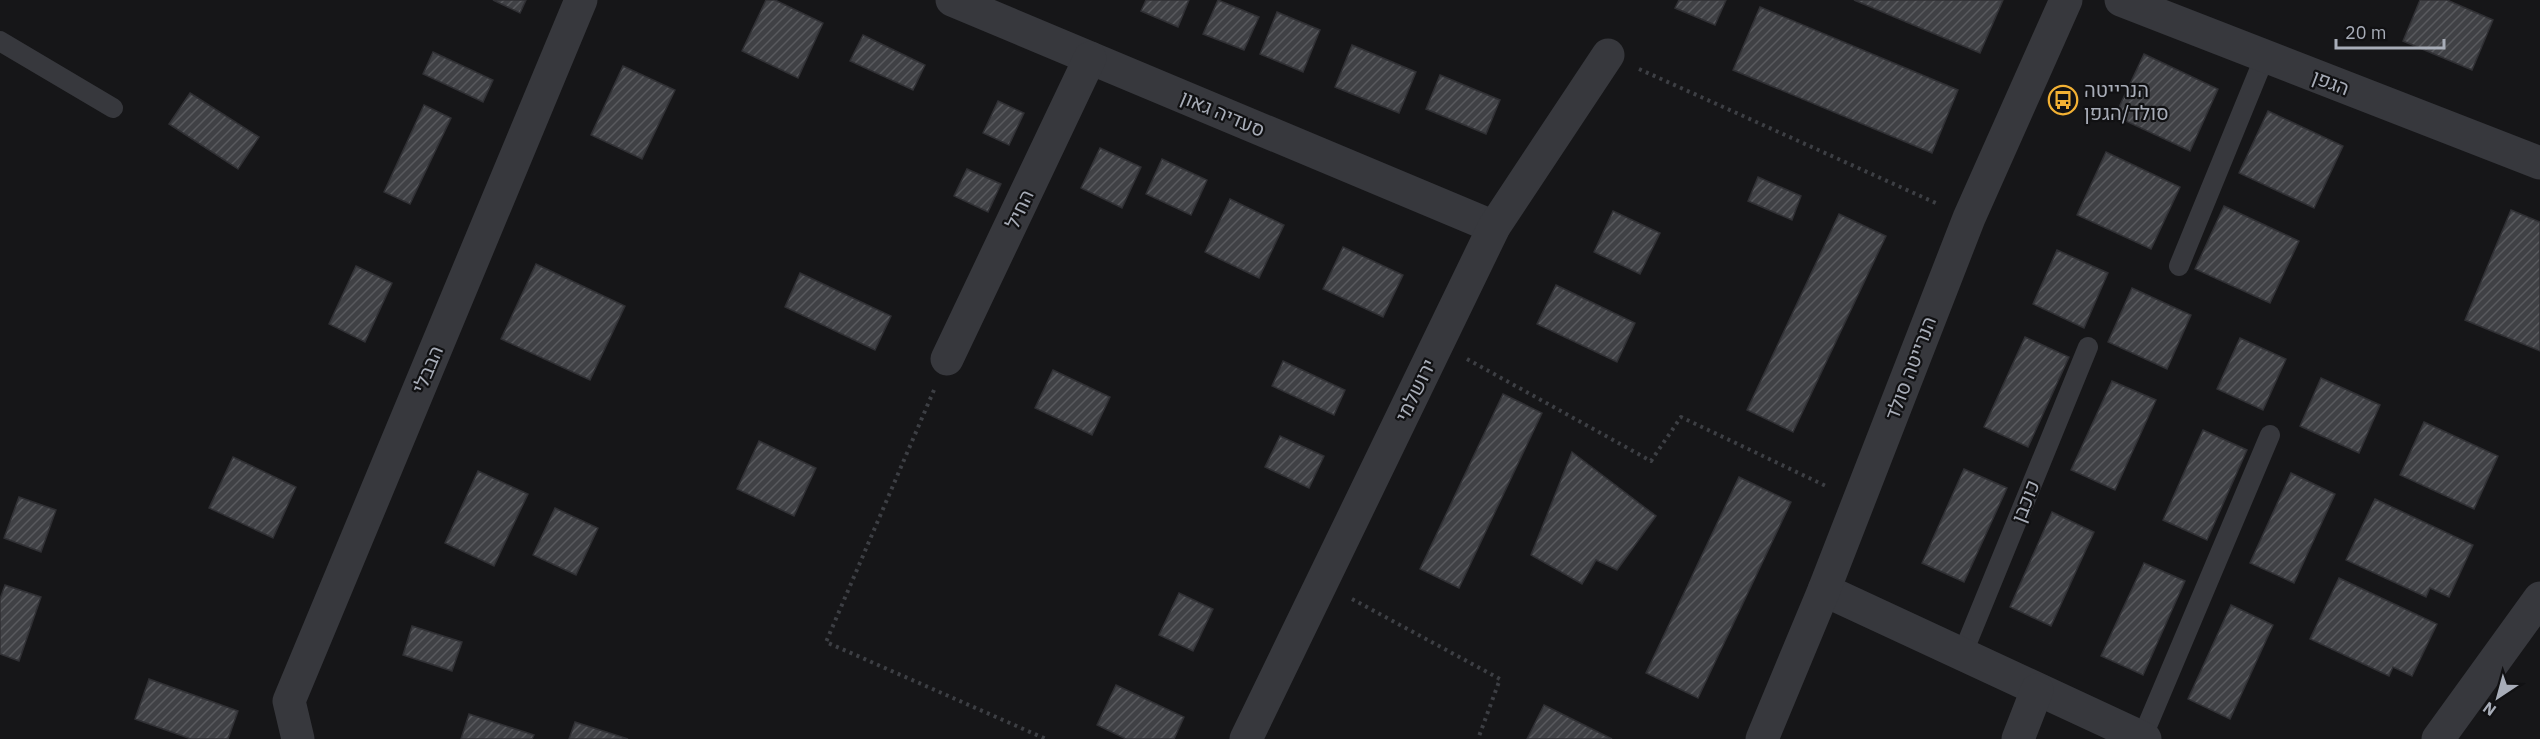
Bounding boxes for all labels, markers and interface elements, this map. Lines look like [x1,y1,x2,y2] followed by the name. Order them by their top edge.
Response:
[2336,12,2444,50] scale bar
[2345,21,2387,44] text: 20 m
[2309,63,2353,101] street label: הגפן
[2084,76,2169,126] place label: הנרייטה סולד/הגפן
[1177,83,1269,143] street label: סעדיה גאון
[2047,84,2079,116] bus stop icon: הנרייטה סולד/הגפן
[998,185,1040,233] street label: החיל
[1878,312,1942,424] street label: הנרייטה סולד
[405,341,449,397] street label: הבבלי
[1388,354,1442,426] street label: ירושלמי
[2004,476,2046,526] street label: כוכבן
[2468,667,2528,727] north arrow
[2479,698,2500,721] text: N

